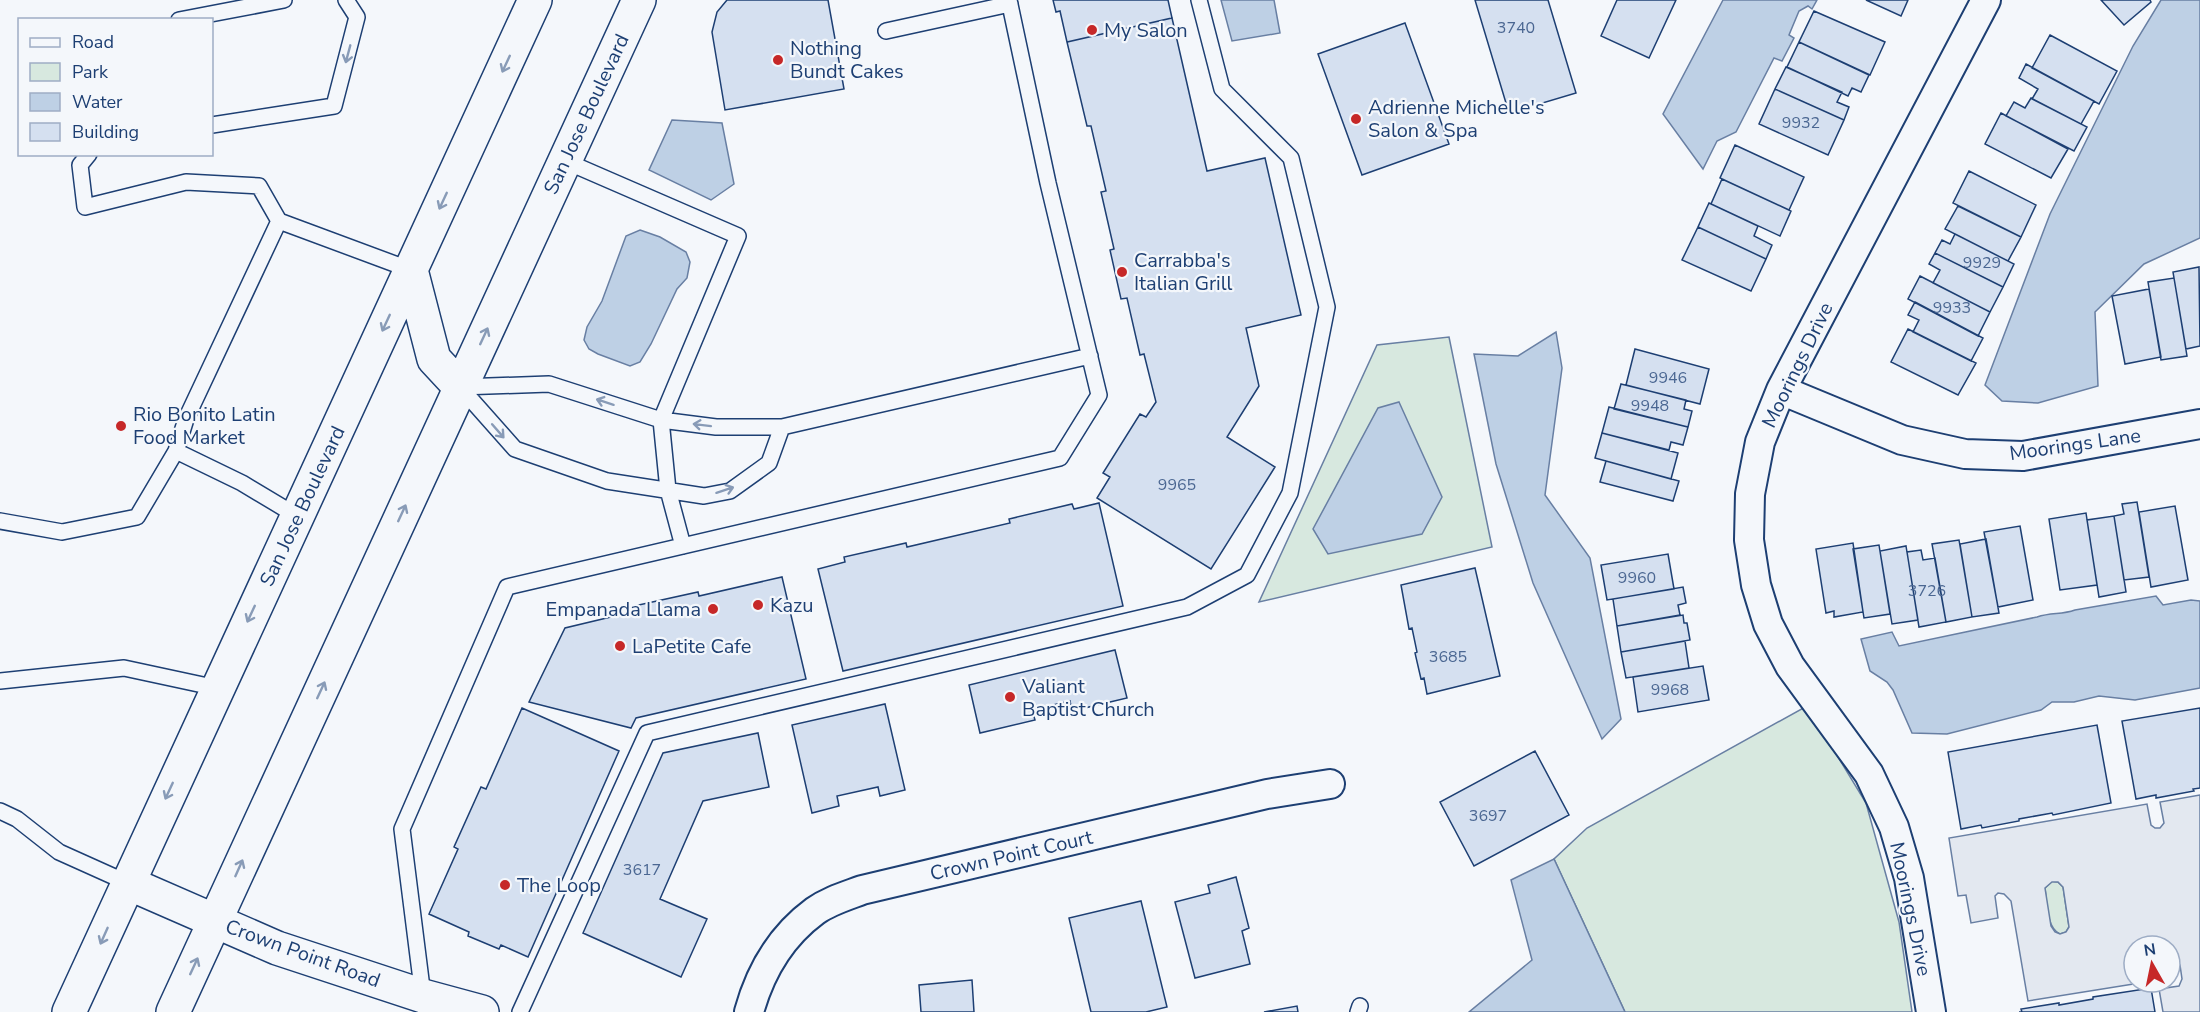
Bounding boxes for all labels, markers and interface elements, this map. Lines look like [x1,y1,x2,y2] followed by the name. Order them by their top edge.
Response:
[1104,17,1188,44] place label: My Salon
[1497,17,1535,39] house number: 3740
[18,18,213,156] legend
[1085,23,1099,37] marker: My Salon
[72,30,114,54] text: Road
[537,30,635,199] street label: San Jose Boulevard
[790,35,904,85] place label: Nothing Bundt Cakes
[341,44,353,63] one-way arrow
[771,53,785,67] marker: Nothing Bundt Cakes
[499,55,511,73] one-way arrow
[72,60,109,84] text: Park
[72,90,123,114] text: Water
[1368,94,1545,144] place label: Adrienne Michelle's Salon & Spa
[1349,112,1363,126] marker: Adrienne Michelle's Salon & Spa
[1782,112,1820,134] house number: 9932
[72,120,139,144] text: Building
[436,191,448,209] one-way arrow
[1134,247,1233,297] place label: Carrabba's Italian Grill
[1963,252,2001,274] house number: 9929
[1115,265,1129,279] marker: Carrabba's Italian Grill
[1933,297,1971,319] house number: 9933
[1755,298,1839,432] street label: Moorings Drive
[380,314,392,332] one-way arrow
[478,327,490,345] one-way arrow
[1649,367,1687,389] house number: 9946
[1631,395,1669,417] house number: 9948
[596,396,615,407] one-way arrow
[133,401,276,451] place label: Rio Bonito Latin Food Market
[114,419,128,433] marker: Rio Bonito Latin Food Market
[693,420,713,431] one-way arrow
[253,422,351,591] street label: San Jose Boulevard
[2008,422,2143,467] street label: Moorings Lane
[491,423,505,438] one-way arrow
[1158,474,1196,496] house number: 9965
[715,484,734,495] one-way arrow
[397,504,408,522] one-way arrow
[1618,567,1656,589] house number: 9960
[1908,580,1946,602] house number: 3726
[770,592,814,619] place label: Kazu
[546,596,701,623] place label: Empanada Llama
[751,598,765,612] marker: Kazu
[706,602,720,616] marker: Empanada Llama
[245,605,257,623] one-way arrow
[632,633,751,660] place label: LaPetite Cafe
[613,639,627,653] marker: LaPetite Cafe
[1429,646,1467,668] house number: 3685
[1021,673,1155,723] place label: Valiant Baptist Church
[1651,679,1689,701] house number: 9968
[316,681,327,699] one-way arrow
[1003,690,1017,704] marker: Valiant Baptist Church
[163,782,174,800] one-way arrow
[1469,805,1507,827] house number: 3697
[927,823,1096,887] street label: Crown Point Court
[1883,840,1938,979] street label: Moorings Drive
[234,859,245,877] one-way arrow
[623,859,661,881] house number: 3617
[517,872,601,899] place label: The Loop
[498,878,512,892] marker: The Loop
[222,913,384,994] street label: Crown Point Road
[97,927,108,945] one-way arrow
[2122,934,2182,994] north arrow
[2142,938,2157,962] text: N
[188,958,200,976] one-way arrow

